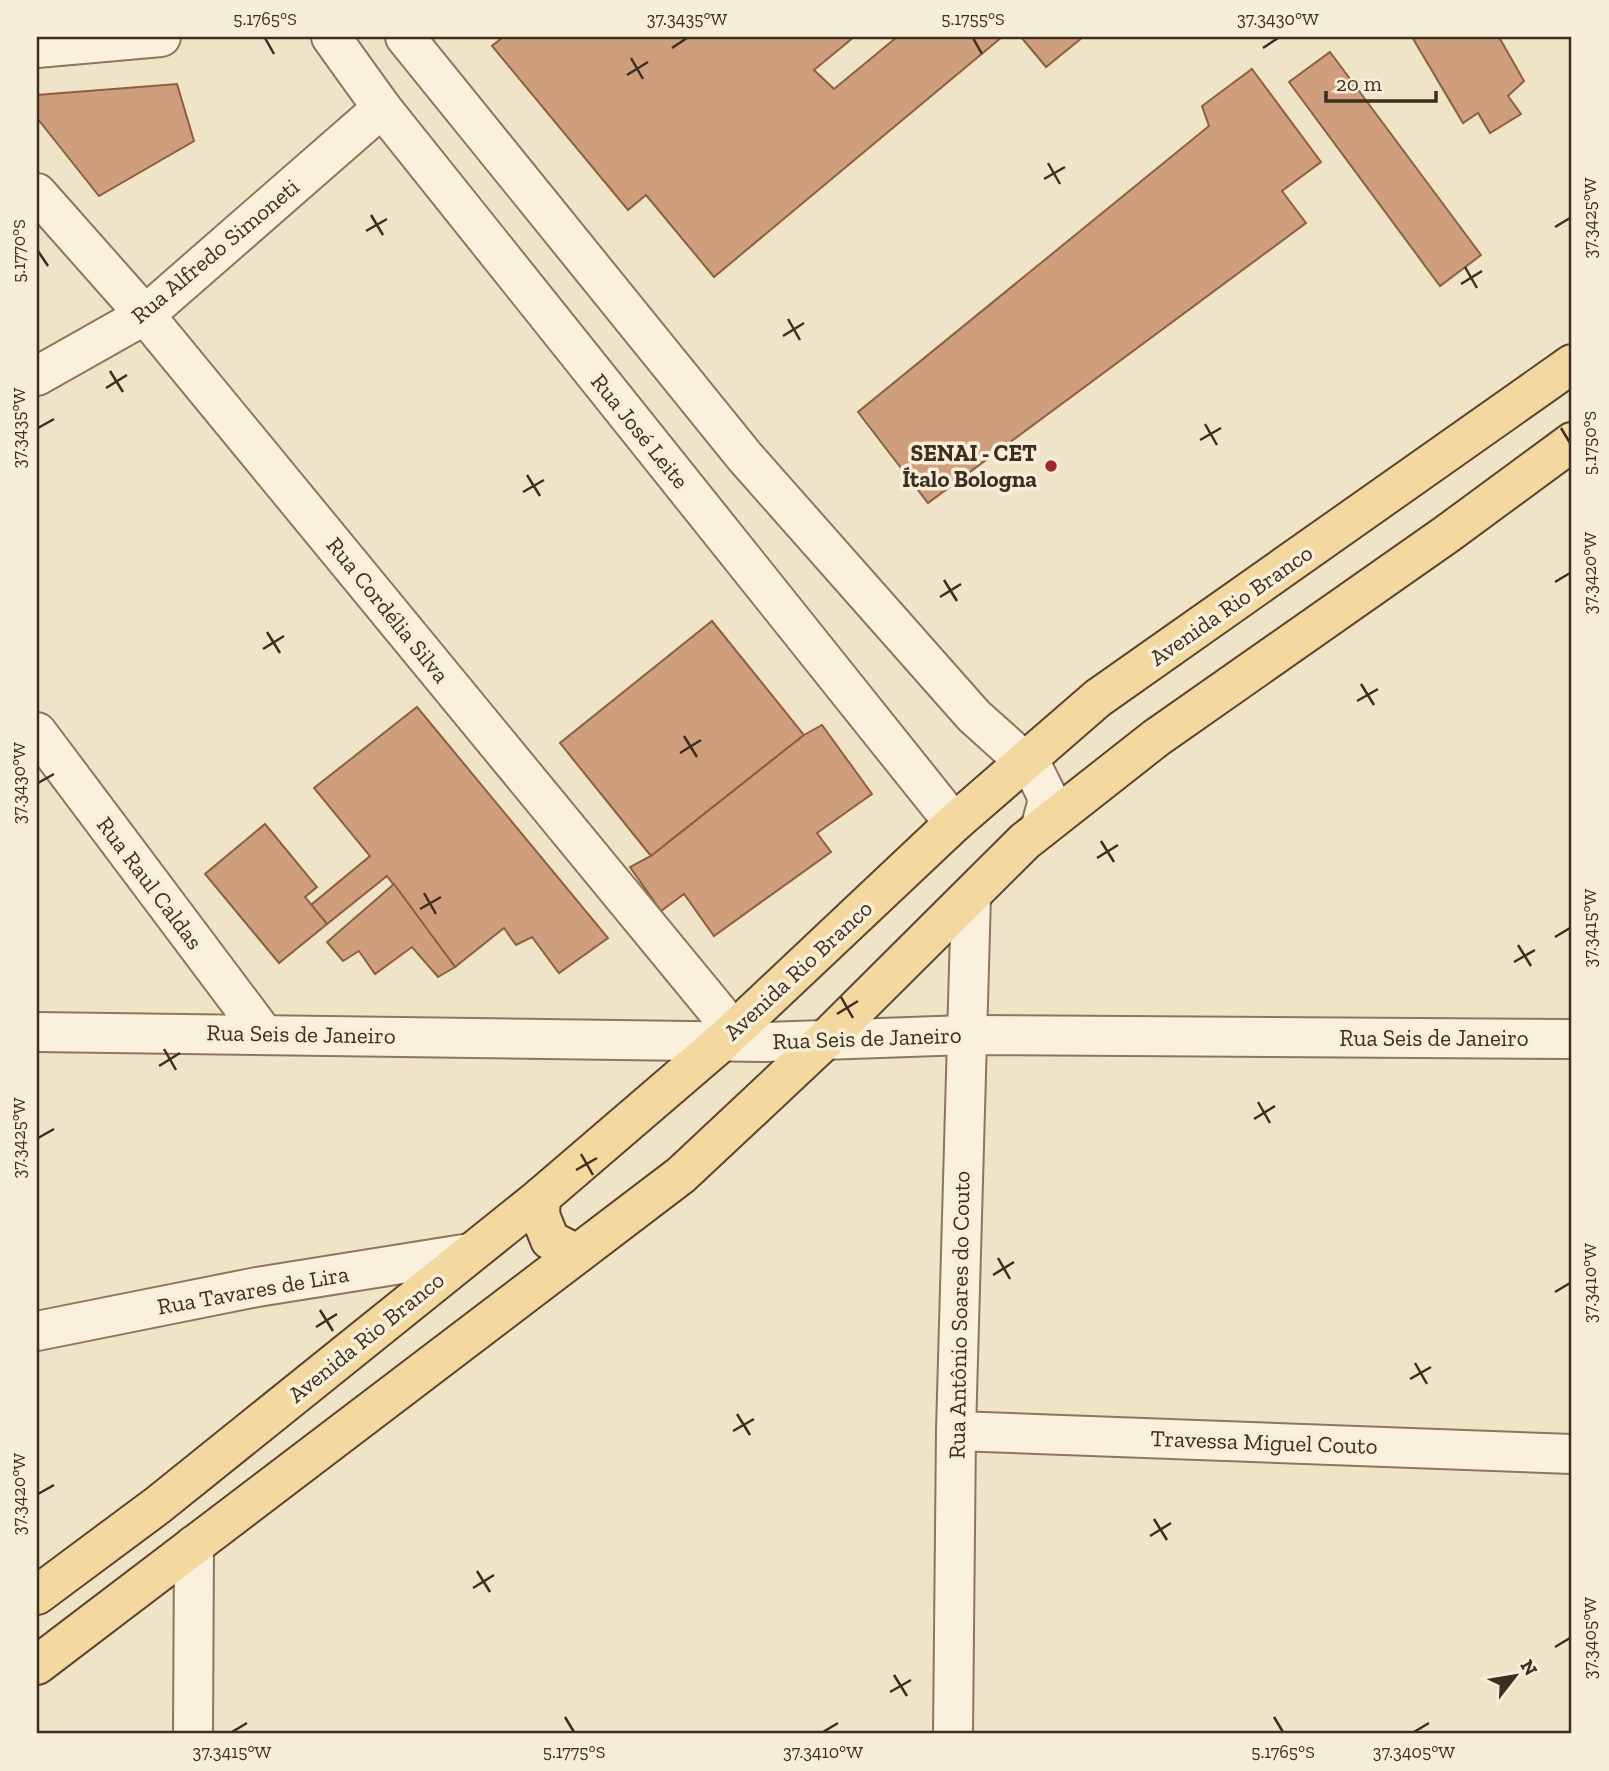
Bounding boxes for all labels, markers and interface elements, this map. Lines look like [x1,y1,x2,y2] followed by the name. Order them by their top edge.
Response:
[233,8,297,30] text: 5.1765°S
[647,8,728,30] text: 37.3435°W
[941,8,1005,30] text: 5.1755°S
[1237,8,1319,30] text: 37.3430°W
[1326,60,1436,104] scale bar
[1336,71,1382,96] text: 20 m
[125,173,305,329] street label: Rua Alfredo Simoneti
[1579,177,1601,259] text: 37.3425°W
[8,219,30,283] text: 5.1770°S
[585,368,695,494] street label: Rua José Leite
[8,387,30,468] text: 37.3435°W
[1579,411,1601,475] text: 5.1750°S
[902,439,1037,493] place label: SENAI - CET Ítalo Bologna
[1043,458,1059,474] marker: SENAI - CET Ítalo Bologna
[321,531,455,689] street label: Rua Cordélia Silva
[1579,532,1601,614] text: 37.3420°W
[1144,538,1318,672] street label: Avenida Rio Branco
[8,742,30,824] text: 37.3430°W
[91,811,209,955] street label: Rua Raul Caldas
[1579,888,1601,967] text: 37.3415°W
[718,894,878,1046] street label: Avenida Rio Branco
[206,1018,396,1050] street label: Rua Seis de Janeiro
[772,1021,962,1055] street label: Rua Seis de Janeiro
[1339,1024,1529,1052] street label: Rua Seis de Janeiro
[8,1097,30,1179] text: 37.3425°W
[942,1171,976,1459] street label: Rua Antônio Soares do Couto
[1579,1243,1601,1323] text: 37.3410°W
[155,1259,351,1321] street label: Rua Tavares de Lira
[282,1266,450,1408] street label: Avenida Rio Branco
[1150,1424,1378,1460] street label: Travessa Miguel Couto
[8,1453,30,1535] text: 37.3420°W
[1579,1597,1601,1679] text: 37.3405°W
[1480,1642,1550,1712] north arrow
[1516,1655,1543,1680] text: N
[193,1741,272,1763] text: 37.3415°W
[543,1741,605,1763] text: 5.1775°S
[783,1741,863,1763] text: 37.3410°W
[1251,1741,1315,1763] text: 5.1765°S
[1373,1741,1455,1763] text: 37.3405°W

